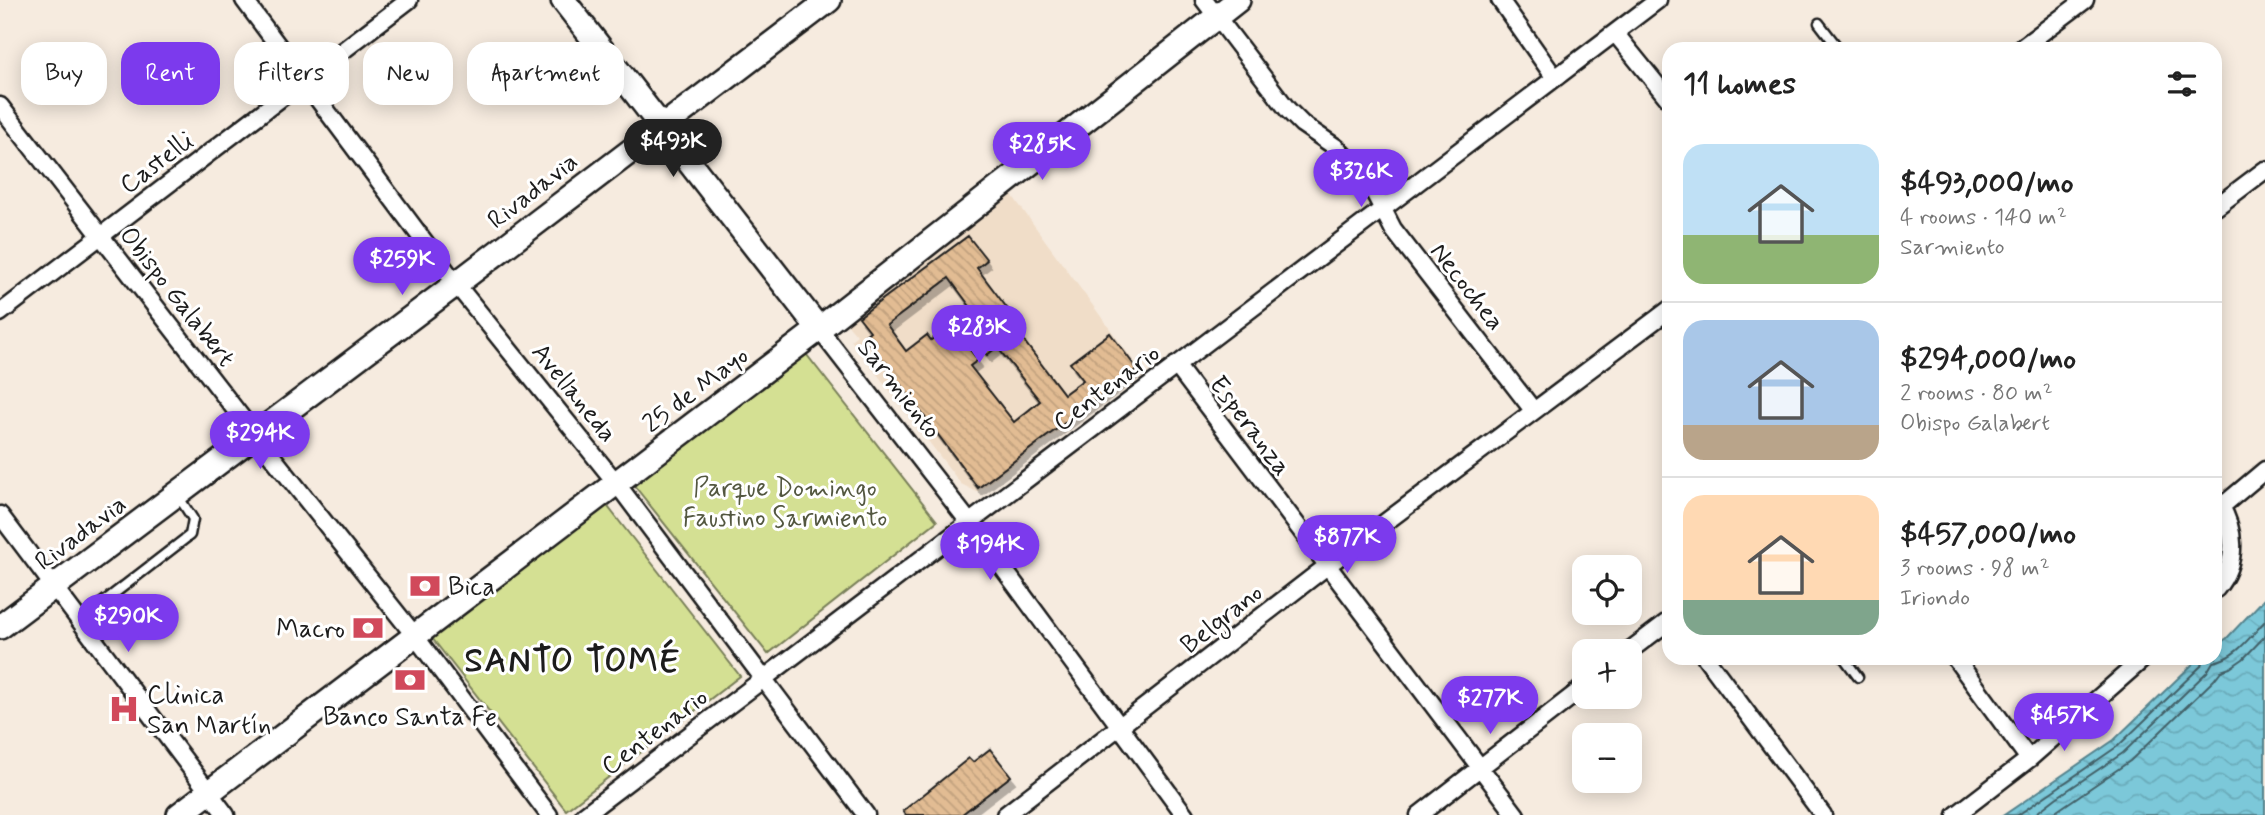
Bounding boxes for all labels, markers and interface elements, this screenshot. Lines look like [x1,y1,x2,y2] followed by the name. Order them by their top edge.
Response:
[21,42,107,105] chip: Buy
[121,42,220,105] chip: Rent
[234,42,349,105] chip: Filters
[363,42,453,105] chip: New
[467,42,624,105] chip: Apartment
[1683,65,1796,104] text: 11 homes
[2163,65,2201,103] icon: filters
[624,120,722,179] pin: $493K
[993,122,1091,182] pin: $285K
[113,125,201,203] street label: Castelli
[640,127,706,157] text: $493K
[1009,130,1075,160] text: $285K
[481,145,586,238] street label: Rivadavia
[1312,150,1410,209] pin: $326K
[1329,157,1393,187] text: $326K
[1900,164,2073,203] text: $493,000/mo
[1739,172,1823,256] icon: home
[1900,203,2067,233] text: 4 rooms · 140 m²
[111,220,242,375] street label: Obispo Galabert
[1900,233,2005,263] text: Sarmiento
[1421,236,1512,338] street label: Necochea
[353,238,451,297] pin: $259K
[369,245,435,275] text: $259K
[930,306,1028,365] pin: $283K
[947,313,1011,343] text: $283K
[849,332,948,446] street label: Sarmiento
[523,337,624,450] street label: Avellaneda
[1047,337,1168,440] street label: Centenario
[636,340,756,442] street label: 25 de Mayo
[1900,340,2076,379] text: $294,000/mo
[1739,348,1823,432] icon: home
[1201,369,1298,483] street label: Esperanza
[1900,379,2053,409] text: 2 rooms · 80 m²
[1900,409,2050,439] text: Obispo Galabert
[211,412,309,471] pin: $294K
[226,419,294,449] text: $294K
[683,472,887,536] park label: Parque Domingo Faustino Sarmiento
[29,488,134,579] street label: Rivadavia
[1900,515,2076,554] text: $457,000/mo
[1298,516,1396,575] pin: $877K
[941,522,1039,582] pin: $194K
[1313,523,1381,553] text: $877K
[1739,523,1823,607] icon: home
[956,530,1024,560] text: $194K
[1900,554,2050,584] text: 3 rooms · 98 m²
[1572,555,1642,793] map controls
[1572,555,1642,625] button: locate
[408,569,442,603] bank icon: Bica
[448,571,495,605] place label: Bica
[1174,577,1272,664] street label: Belgrano
[1900,584,1970,614] text: Iriondo
[79,594,177,654] pin: $290K
[94,602,162,632] text: $290K
[351,611,385,645] bank icon: Macro
[276,613,345,647] place label: Macro
[465,638,681,684] district label: SANTO TOMÉ
[1572,639,1642,709] button: +
[393,663,427,697] bank icon: Banco Santa Fe
[1441,676,1539,736] pin: $277K
[147,679,271,743] place label: Clinica San Martín
[595,681,716,784] street label: Centenario
[1457,684,1523,714] text: $277K
[107,692,141,726] hospital icon: Clinica San Martín
[2015,694,2113,753] pin: $457K
[323,701,497,735] place label: Banco Santa Fe
[2030,701,2098,731] text: $457K
[1572,723,1642,793] button: −

